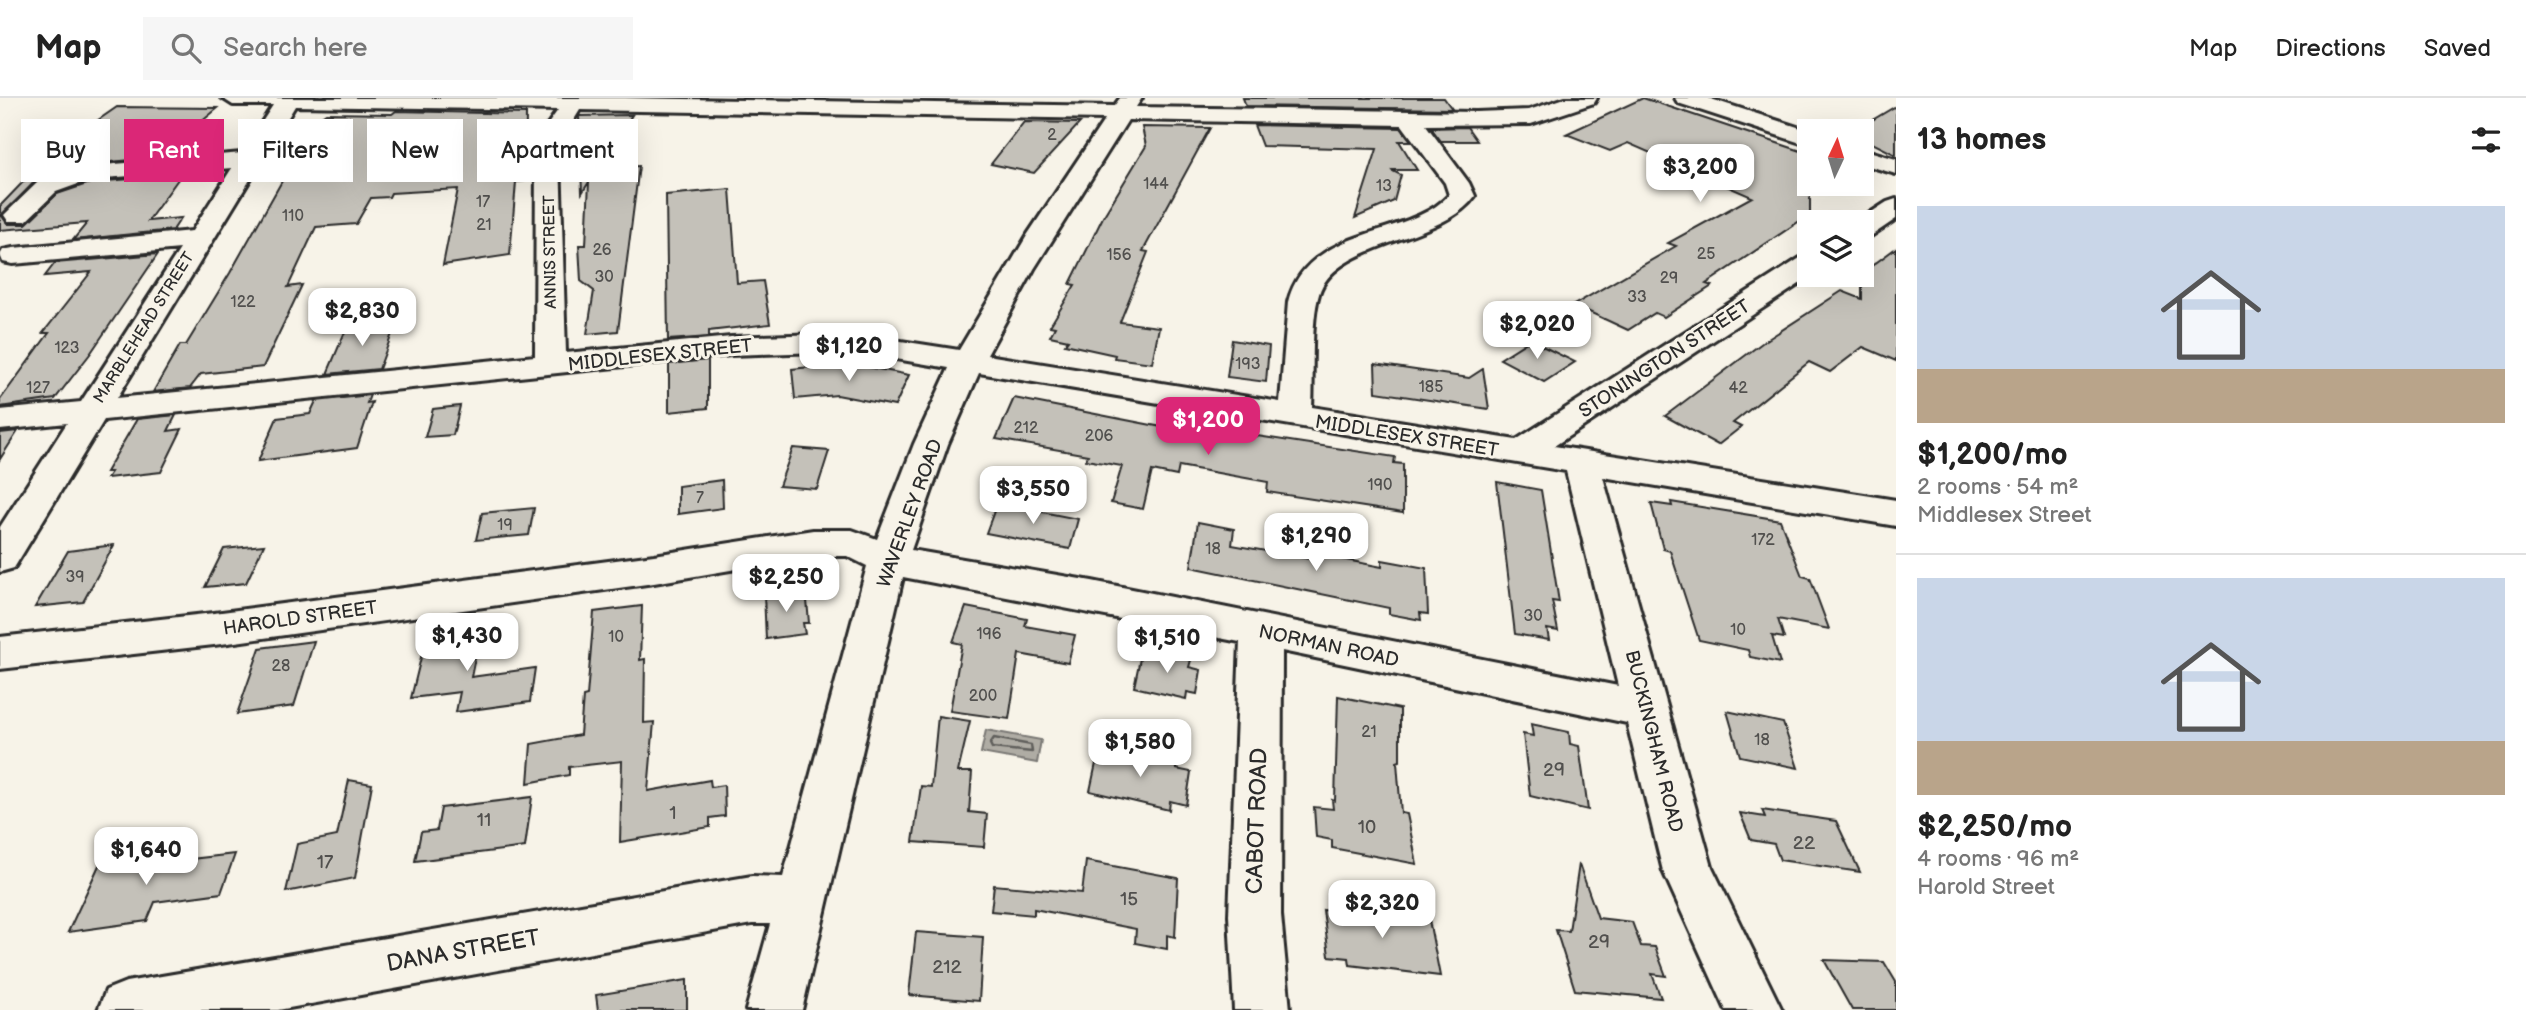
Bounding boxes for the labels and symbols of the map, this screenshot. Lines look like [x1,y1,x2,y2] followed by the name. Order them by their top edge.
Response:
[1797,119,1874,196] north arrow
[1047,126,1057,145] house number: 2
[1643,144,1757,204] pin: $3,200
[1143,175,1169,194] house number: 144
[1376,177,1392,196] house number: 13
[476,193,490,212] house number: 17
[540,195,561,309] street label: ANNIS STREET
[282,207,304,226] house number: 110
[476,216,492,235] house number: 21
[592,241,612,260] house number: 26
[1697,245,1715,264] house number: 25
[1106,246,1132,265] house number: 156
[90,248,199,407] street label: MARBLEHEAD STREET
[594,268,614,287] house number: 30
[1660,269,1678,288] house number: 29
[305,288,419,348] pin: $2,830
[1627,288,1647,307] house number: 33
[230,293,256,312] house number: 122
[1575,295,1755,423] street label: STONINGTON STREET
[1480,302,1594,361] pin: $2,020
[792,324,906,383] pin: $1,120
[567,334,754,377] street label: MIDDLESEX STREET
[54,339,80,358] house number: 123
[1235,355,1261,374] house number: 193
[1419,378,1443,397] house number: 185
[26,379,50,398] house number: 127
[1728,379,1748,398] house number: 42
[1151,398,1265,457] pin: $1,200
[1313,411,1501,462] street label: MIDDLESEX STREET
[1014,419,1039,438] house number: 212
[1085,427,1114,446] house number: 206
[873,436,948,591] street label: WAVERLEY ROAD
[976,466,1090,526] pin: $3,550
[1368,476,1392,495] house number: 190
[696,489,704,508] house number: 7
[1259,514,1373,573] pin: $1,290
[497,516,513,535] house number: 19
[1751,531,1775,550] house number: 172
[1205,540,1221,559] house number: 18
[729,554,843,614] pin: $2,250
[65,568,85,587] house number: 39
[222,596,379,641] street label: HAROLD STREET
[1523,607,1543,626] house number: 30
[410,614,524,673] pin: $1,430
[1110,616,1224,675] pin: $1,510
[1257,620,1401,673] street label: NORMAN ROAD
[1730,621,1746,640] house number: 10
[976,625,1002,644] house number: 196
[608,628,624,647] house number: 10
[1620,648,1687,835] street label: BUCKINGHAM ROAD
[272,657,290,676] house number: 28
[969,687,997,706] house number: 200
[1083,720,1197,779] pin: $1,580
[1361,723,1377,742] house number: 21
[1754,731,1770,750] house number: 18
[1240,747,1274,895] street label: CABOT ROAD
[1543,759,1565,782] house number: 29
[669,802,677,825] house number: 1
[477,809,491,832] house number: 11
[1358,816,1376,839] house number: 10
[89,828,203,887] pin: $1,640
[1793,832,1816,855] house number: 22
[317,851,334,874] house number: 17
[1325,880,1439,940] pin: $2,320
[1120,888,1138,911] house number: 15
[384,924,542,978] street label: DANA STREET
[1588,931,1610,954] house number: 29
[932,956,963,979] house number: 212

